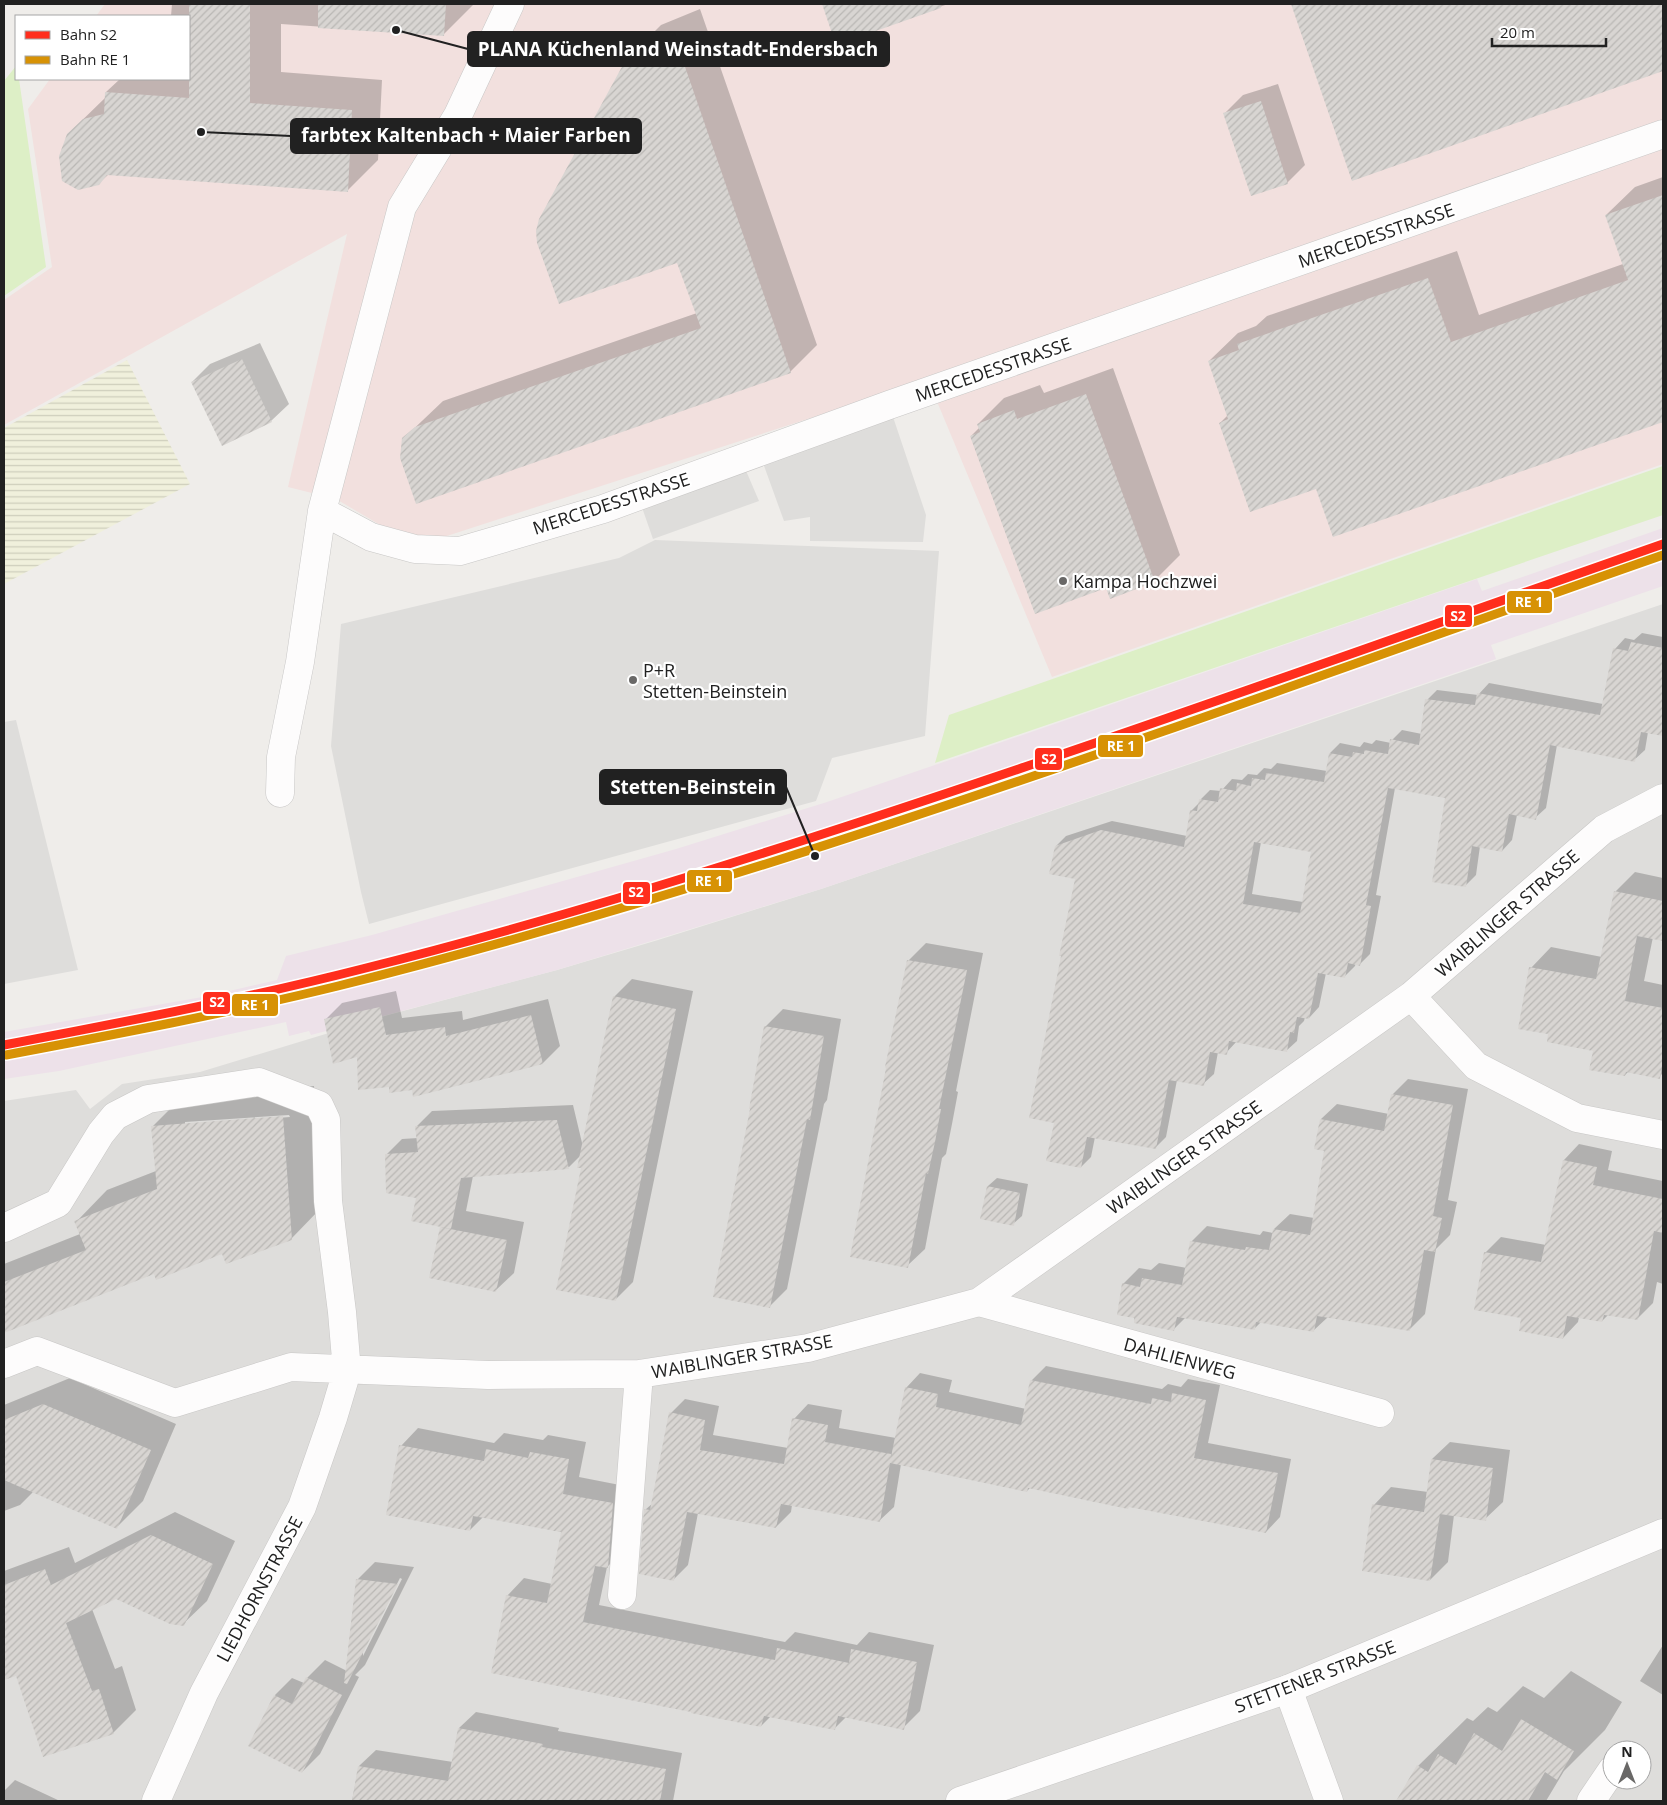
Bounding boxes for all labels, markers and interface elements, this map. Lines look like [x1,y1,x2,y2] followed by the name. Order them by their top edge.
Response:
[15,15,190,80] legend
[1492,15,1606,47] scale bar
[1500,22,1535,42] text: 20 m
[60,24,117,44] text: Bahn S2
[468,32,889,66] callout: PLANA Küchenland Weinstadt-Endersbach
[478,36,878,62] text: PLANA Küchenland Weinstadt-Endersbach
[60,49,130,69] text: Bahn RE 1
[291,119,641,153] callout: farbtex Kaltenbach + Maier Farben
[301,122,631,148] text: farbtex Kaltenbach + Maier Farben
[1295,197,1457,273] street label: MERCEDESSTRASSE
[912,331,1074,407] street label: MERCEDESSTRASSE
[529,466,693,540] street label: MERCEDESSTRASSE
[1073,569,1217,593] place label: Kampa Hochzwei
[1057,575,1069,587] marker: Kampa Hochzwei
[1506,590,1553,614] line badge: RE 1
[1515,592,1543,611] text: RE 1
[1444,604,1473,628] line badge: S2
[1450,606,1466,625] text: S2
[643,658,787,703] place label: P+R Stetten-Beinstein
[627,674,639,686] marker: P+R Stetten-Beinstein
[1097,734,1144,758] line badge: RE 1
[1107,736,1135,755] text: RE 1
[1034,747,1063,771] line badge: S2
[1041,749,1057,768] text: S2
[600,770,786,804] callout: Stetten-Beinstein
[610,774,776,800] text: Stetten-Beinstein
[1430,844,1584,982] street label: WAIBLINGER STRASSE
[686,869,733,893] line badge: RE 1
[695,871,723,890] text: RE 1
[622,881,651,905] line badge: S2
[628,882,644,901] text: S2
[202,991,231,1015] line badge: S2
[209,992,225,1011] text: S2
[231,993,279,1017] line badge: RE 1
[241,995,269,1014] text: RE 1
[1102,1095,1266,1219] street label: WAIBLINGER STRASSE
[650,1328,834,1384] street label: WAIBLINGER STRASSE
[1121,1331,1239,1385] street label: DAHLIENWEG
[211,1512,307,1666] street label: LIEDHORNSTRASSE
[1231,1634,1399,1718] street label: STETTENER STRASSE
[1602,1740,1652,1790] north arrow
[1621,1742,1633,1761] text: N

